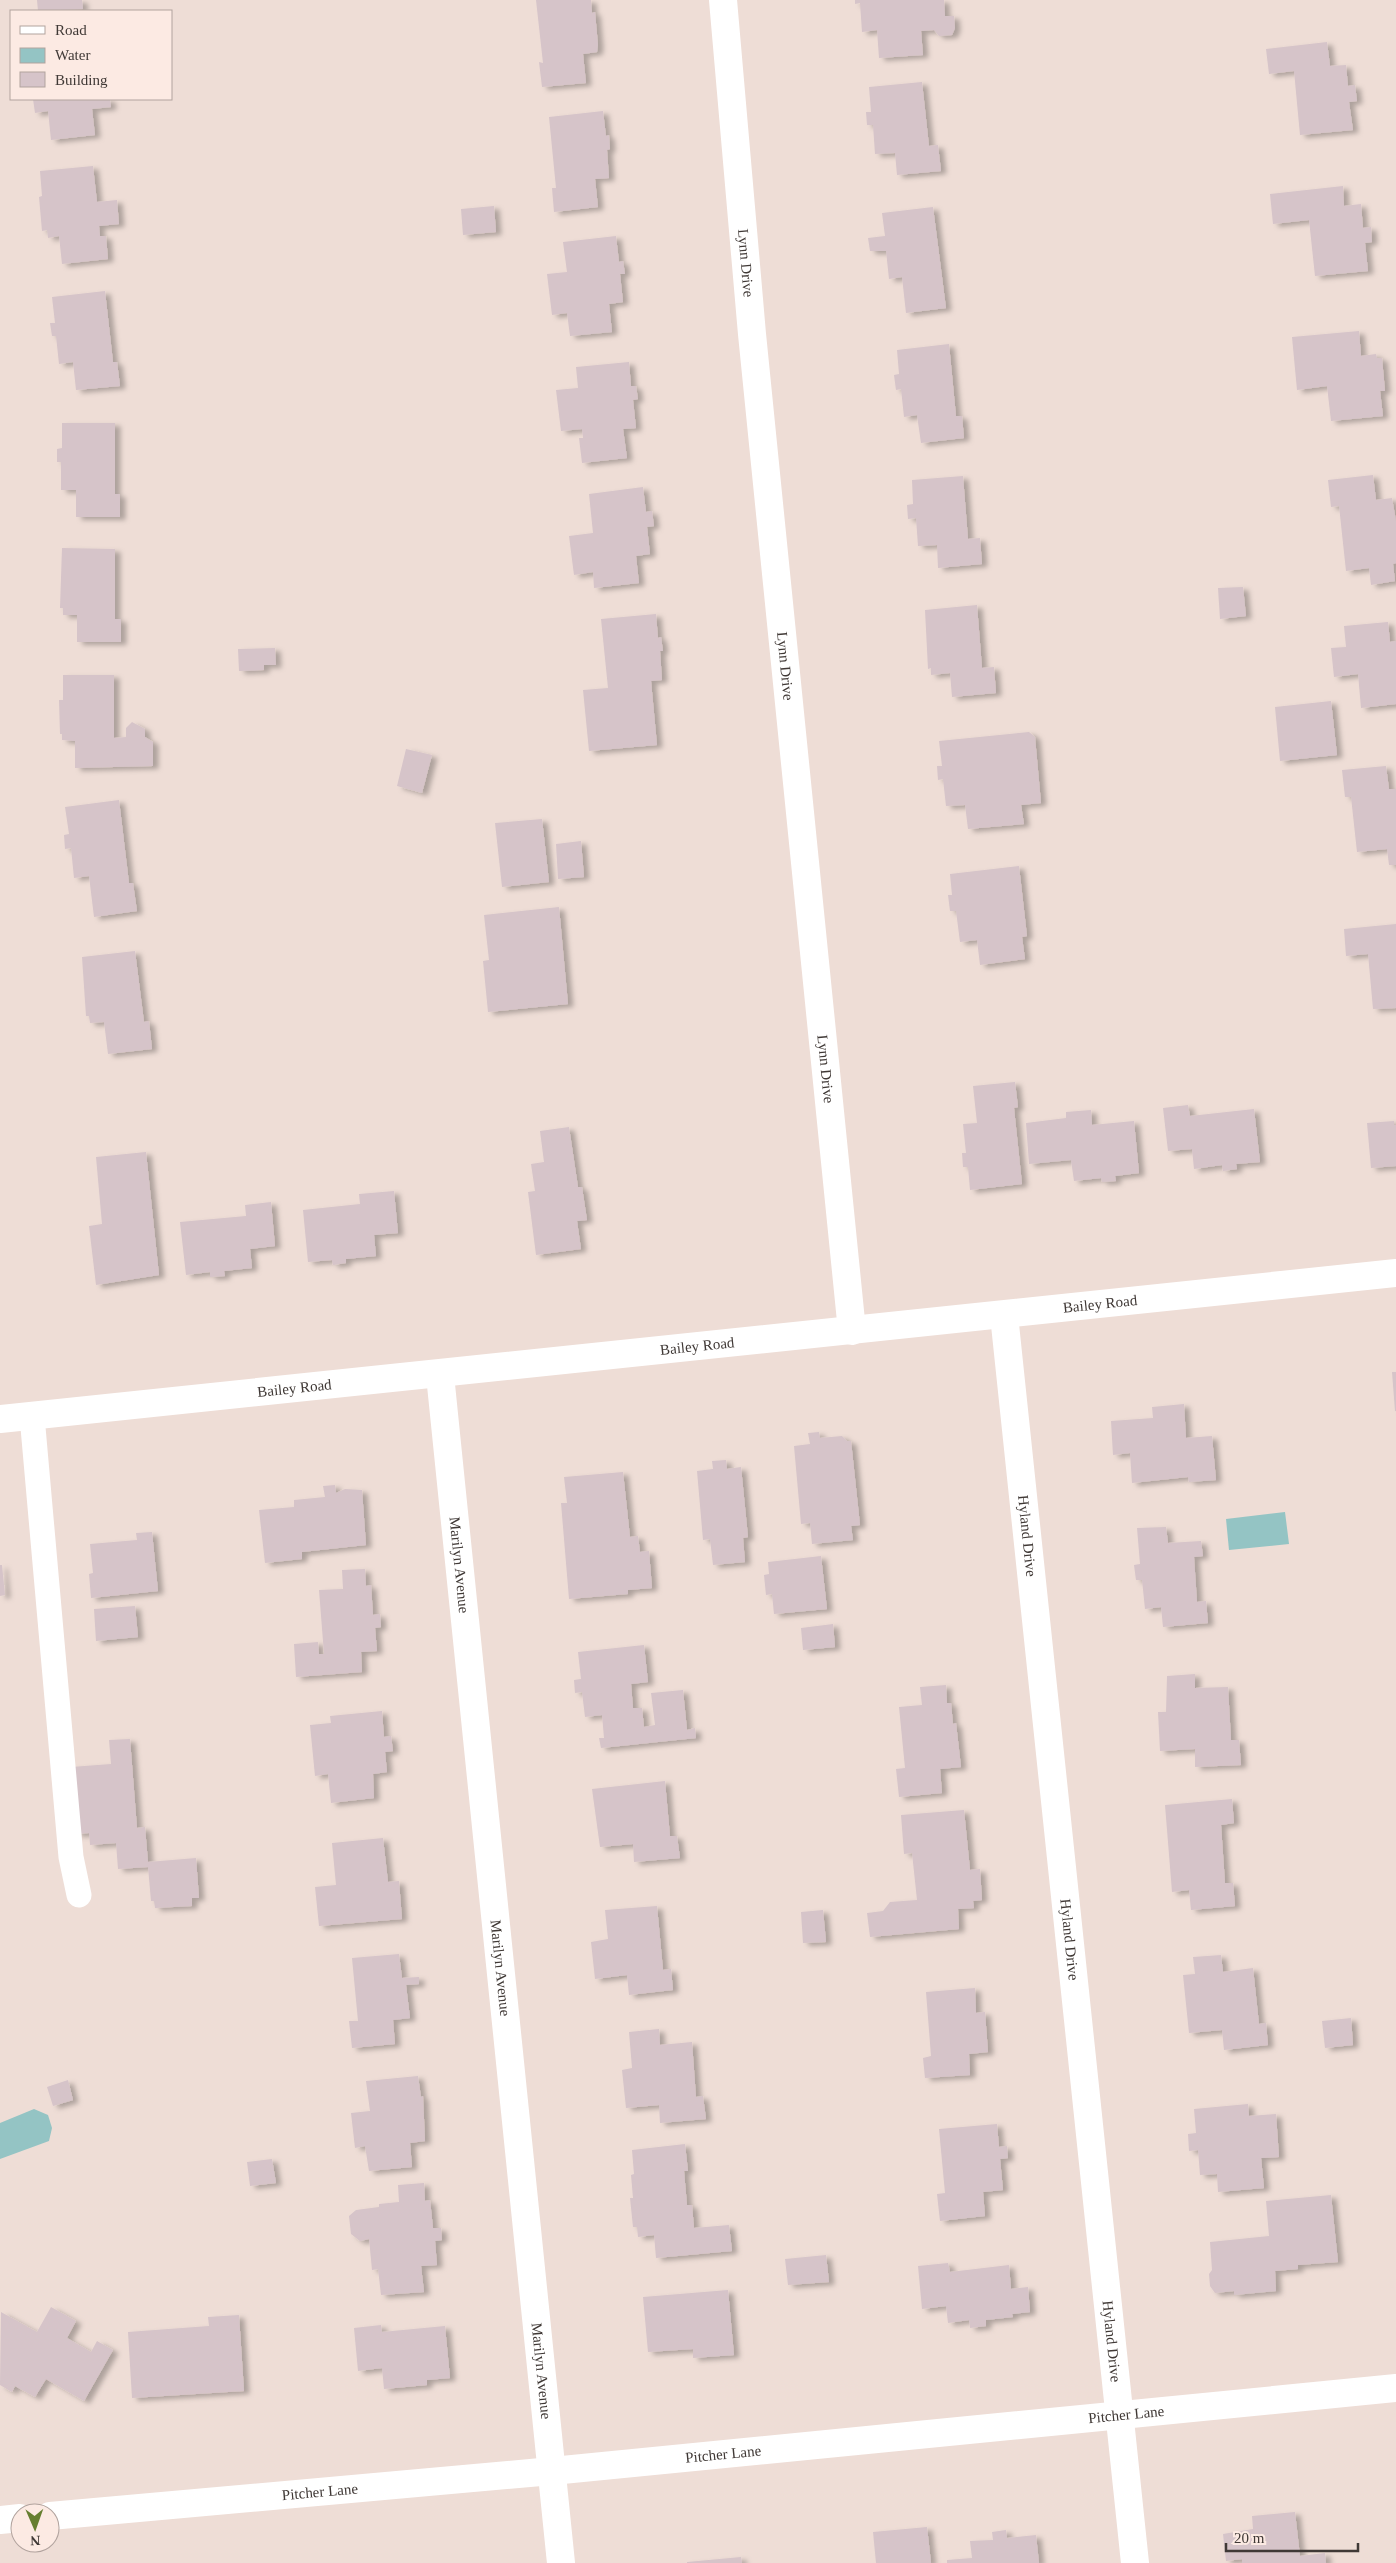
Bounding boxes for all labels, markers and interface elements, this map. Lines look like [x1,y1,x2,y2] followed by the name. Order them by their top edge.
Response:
[10,10,172,100] legend
[55,22,87,38] text: Road
[55,47,90,63] text: Water
[55,72,108,88] text: Building
[735,228,757,298] street label: Lynn Drive
[774,631,797,701] street label: Lynn Drive
[814,1034,837,1104] street label: Lynn Drive
[1062,1292,1138,1316] street label: Bailey Road
[659,1334,736,1358] street label: Bailey Road
[256,1376,333,1400] street label: Bailey Road
[1015,1494,1039,1578] street label: Hyland Drive
[446,1516,472,1614] street label: Marilyn Avenue
[1057,1898,1082,1982] street label: Hyland Drive
[488,1919,513,2017] street label: Marilyn Avenue
[1099,2300,1124,2383] street label: Hyland Drive
[529,2322,554,2420] street label: Marilyn Avenue
[1087,2403,1165,2426] street label: Pitcher Lane
[684,2442,762,2466] street label: Pitcher Lane
[281,2480,359,2503] street label: Pitcher Lane
[10,2503,60,2553] north arrow
[1226,2520,1358,2552] scale bar
[1234,2530,1265,2546] text: 20 m
[30,2533,41,2548] text: N

